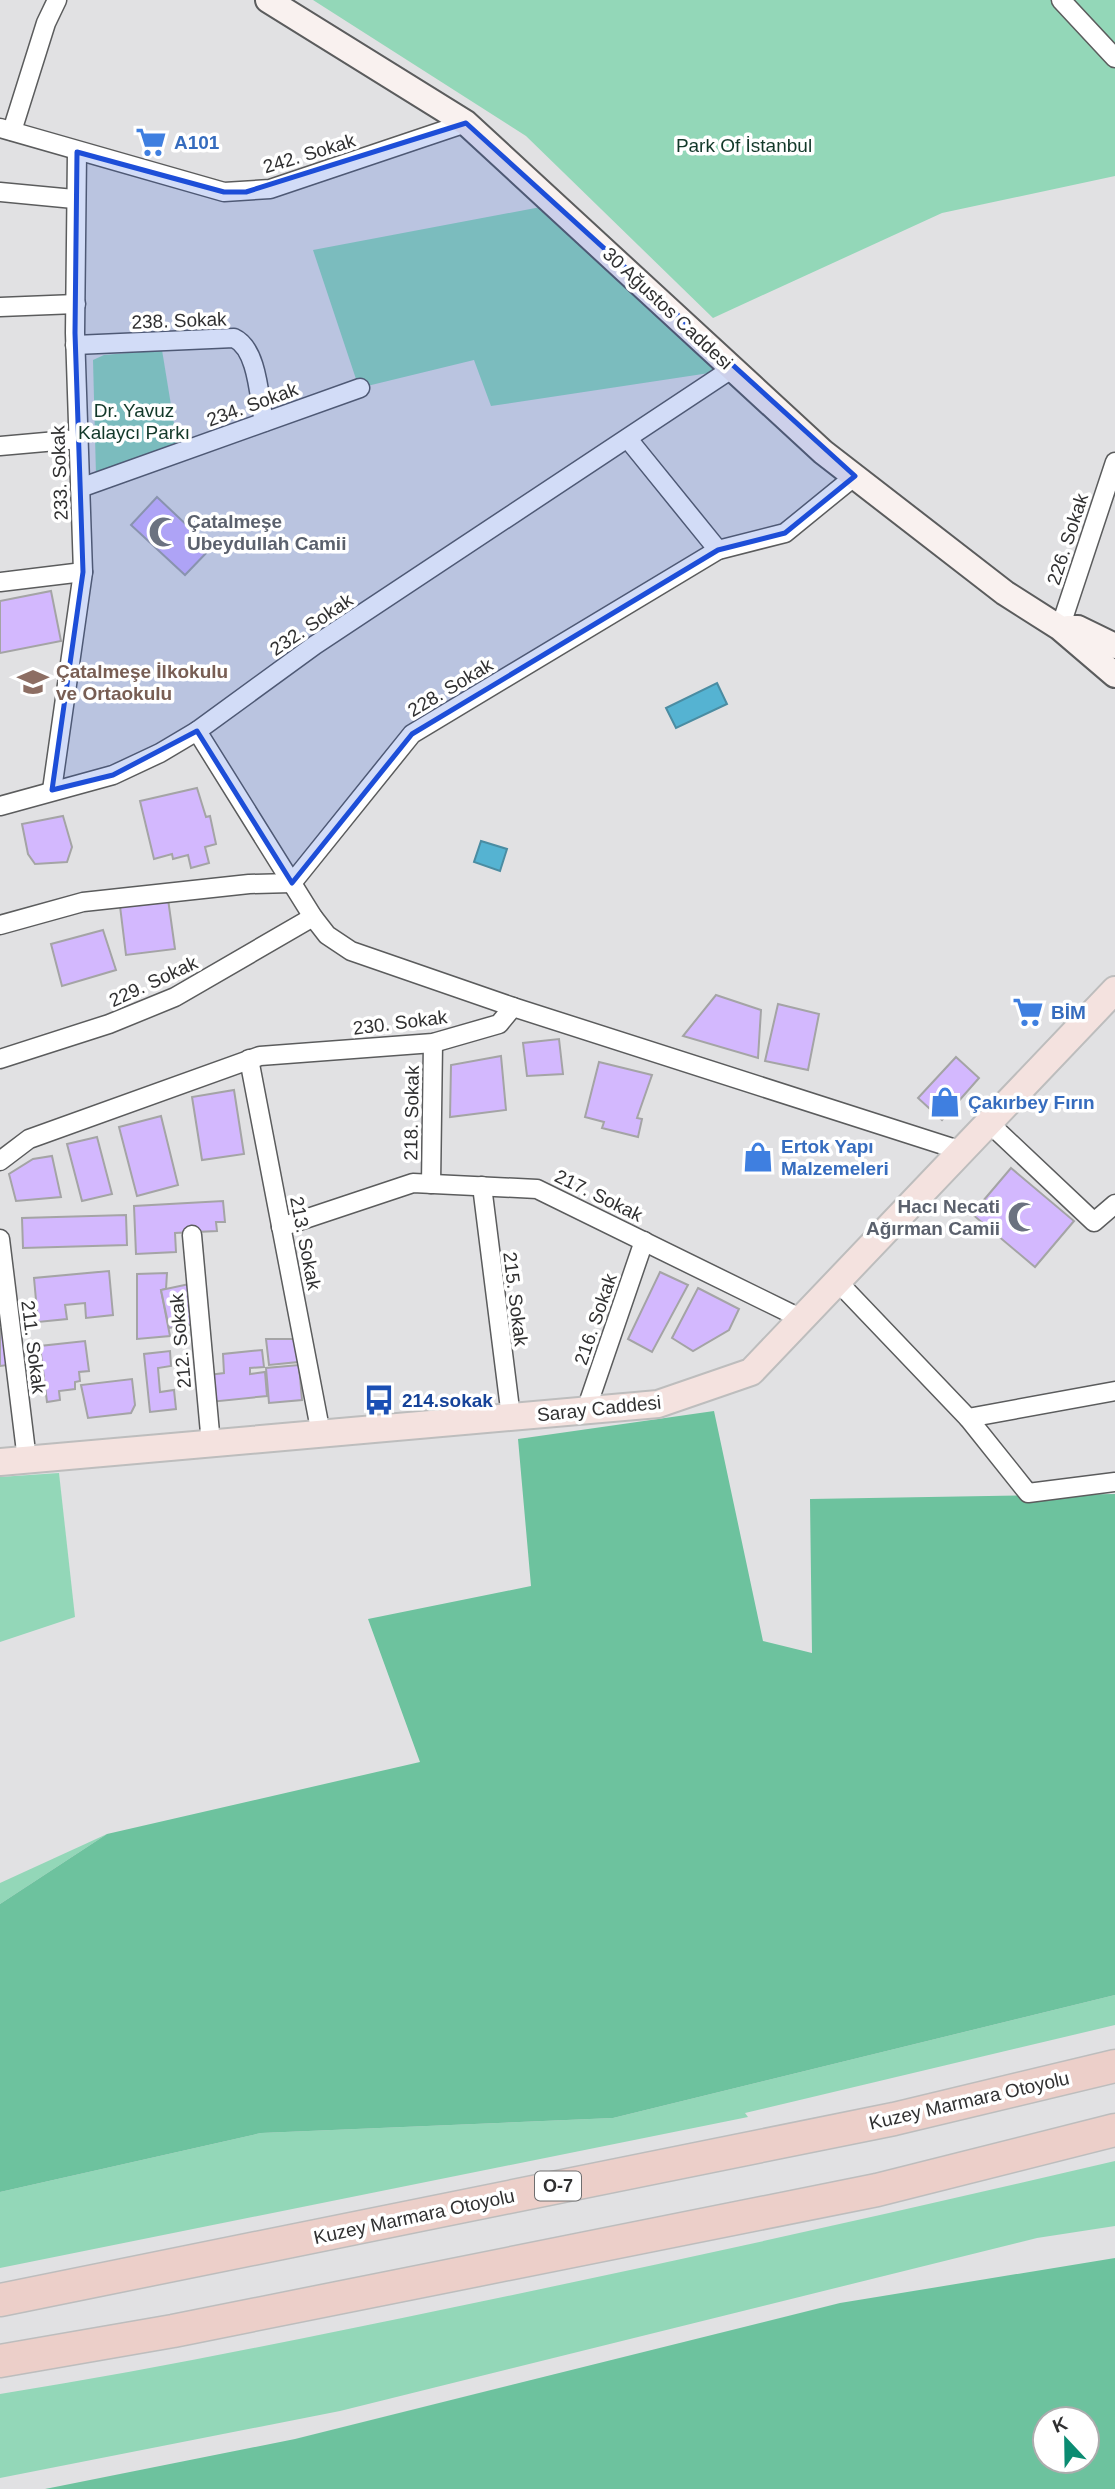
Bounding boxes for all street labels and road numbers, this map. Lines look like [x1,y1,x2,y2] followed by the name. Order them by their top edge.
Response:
[261,129,358,177] street label: 242. Sokak
[599,243,737,374] street label: 30 Ağustos Caddesi
[131,308,227,333] street label: 238. Sokak
[204,378,301,431] street label: 234. Sokak
[47,425,72,521] street label: 233. Sokak
[1043,490,1092,588] street label: 226. Sokak
[266,589,357,660] street label: 232. Sokak
[404,654,497,721] street label: 228. Sokak
[106,952,201,1011] street label: 229. Sokak
[352,1006,449,1039] street label: 230. Sokak
[400,1065,423,1161] street label: 218. Sokak
[551,1165,647,1226] street label: 217. Sokak
[286,1194,325,1292] street label: 213. Sokak
[499,1251,532,1348] street label: 215. Sokak
[570,1270,621,1368] street label: 216. Sokak
[166,1292,195,1389] street label: 212. Sokak
[17,1299,50,1395] street label: 211. Sokak
[536,1392,662,1425] street label: Saray Caddesi
[867,2067,1071,2134] street label: Kuzey Marmara Otoyolu
[535,2172,581,2200] road number: O-7
[312,2185,516,2248] street label: Kuzey Marmara Otoyolu

